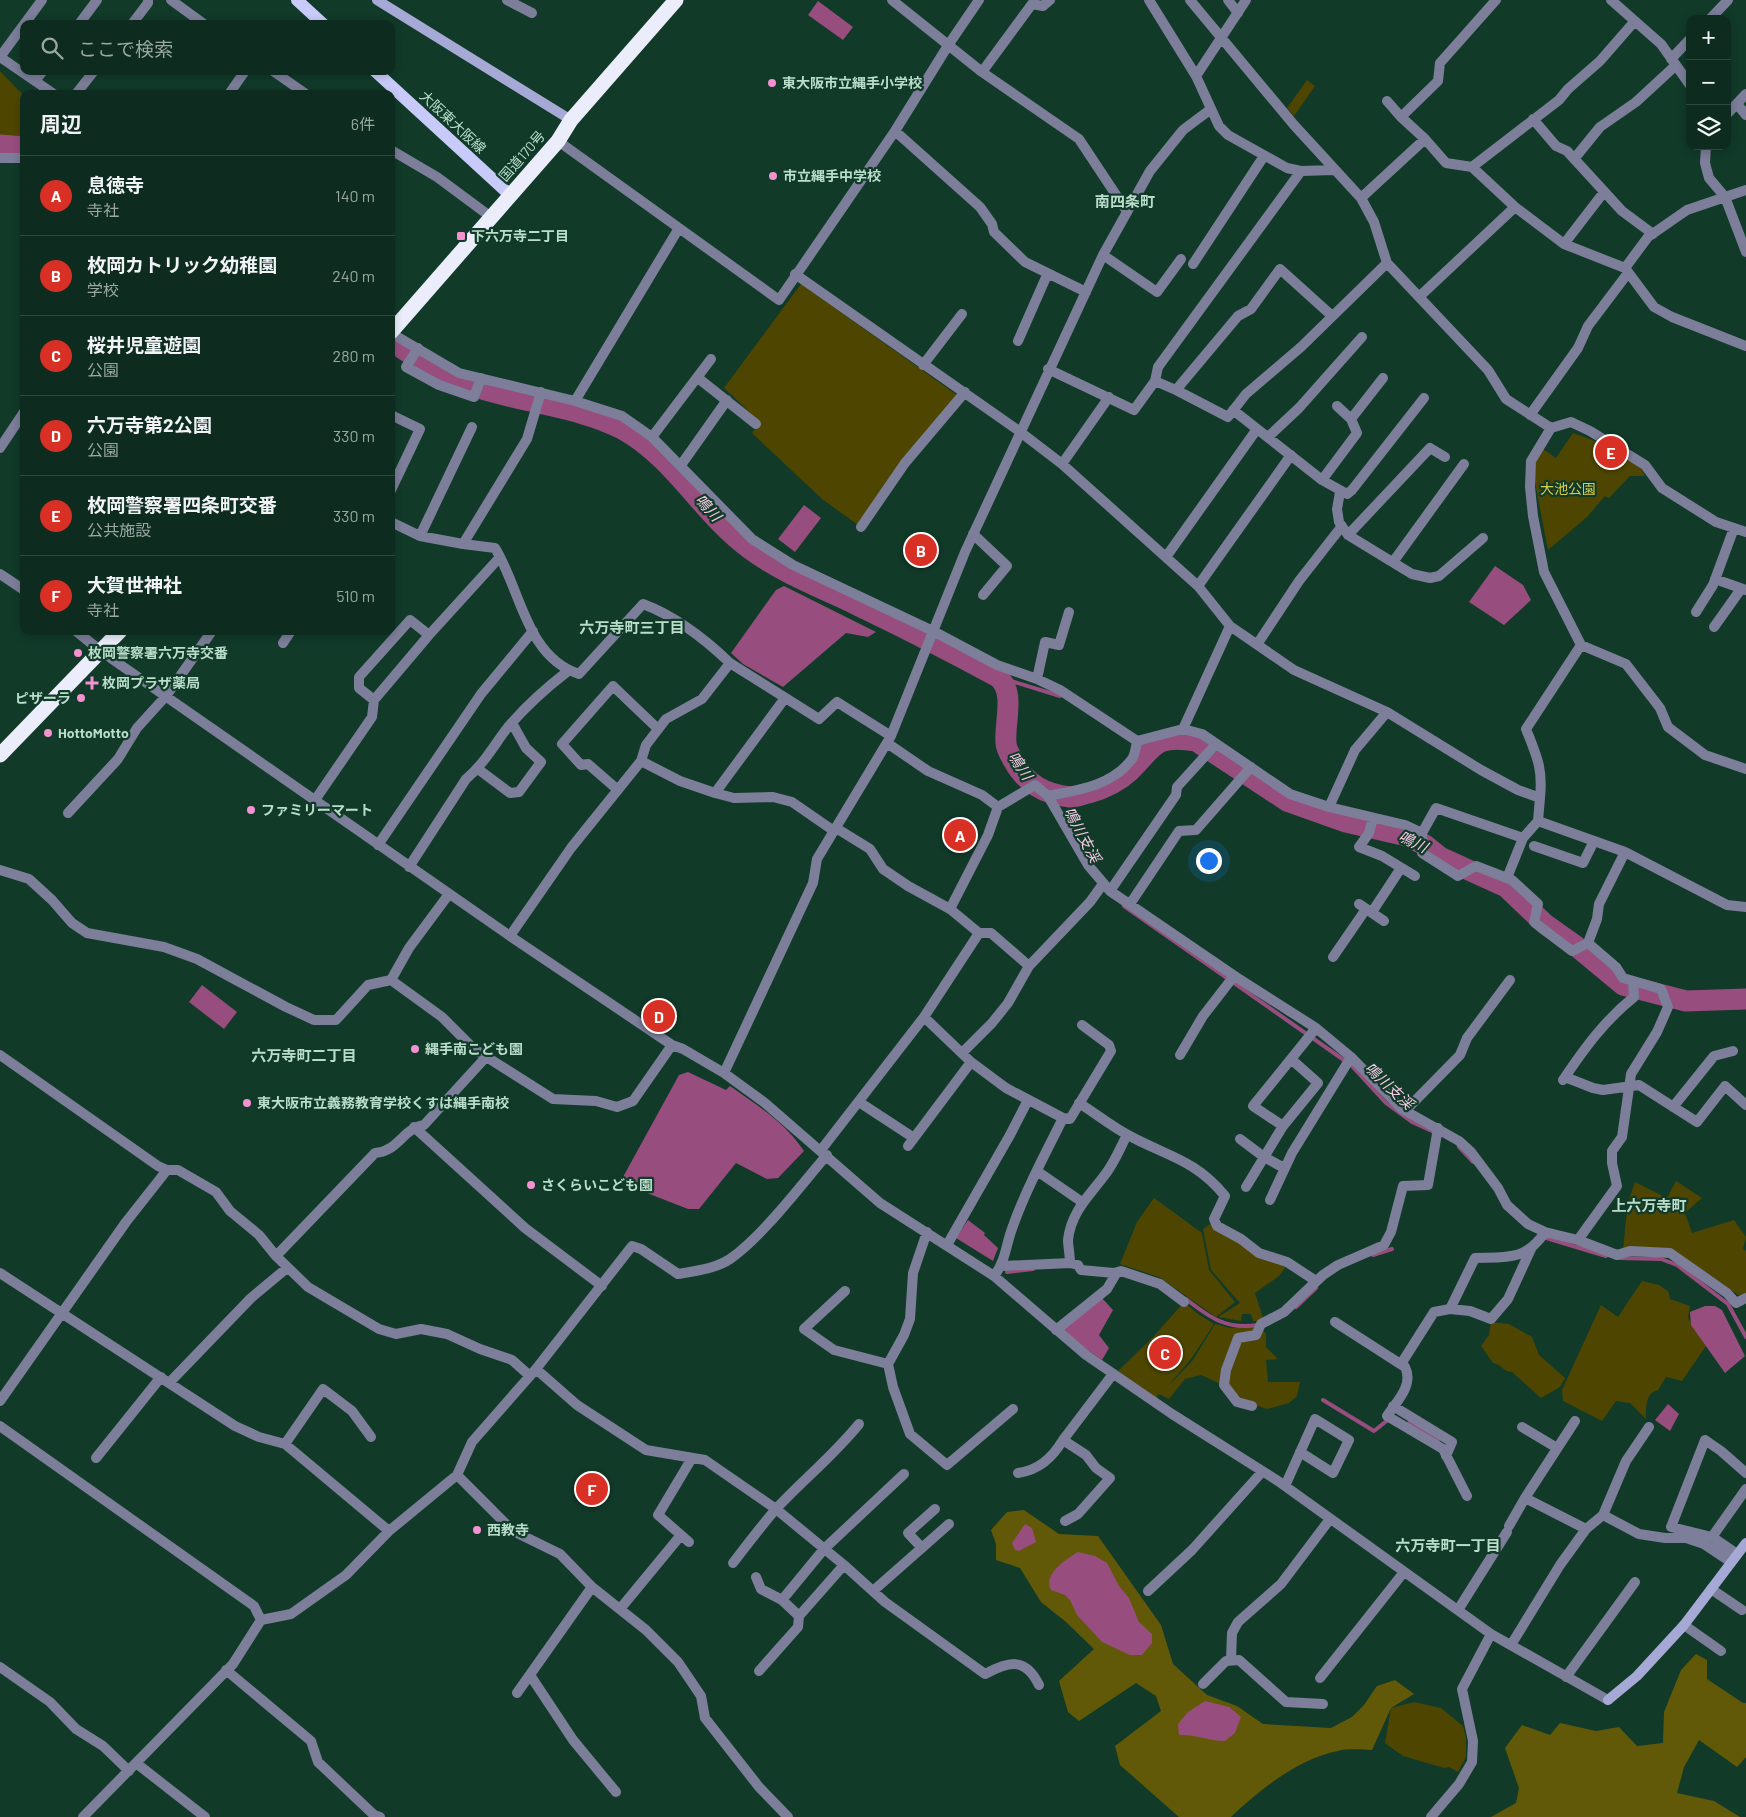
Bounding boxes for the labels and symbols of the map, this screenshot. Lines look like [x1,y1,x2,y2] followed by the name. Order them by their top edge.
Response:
[782,74,922,91] place label: 東大阪市立縄手小学校
[766,77,778,89] marker: 東大阪市立縄手小学校
[417,87,490,156] street label: 大阪東大阪線
[495,127,548,184] street label: 国道170号
[783,167,881,184] place label: 市立縄手中学校
[767,170,779,182] marker: 市立縄手中学校
[1095,192,1155,210] district label: 南四条町
[471,227,569,244] place label: 下六万寺二丁目
[455,230,467,242] marker: 下六万寺二丁目
[1595,433,1627,471] pin: E
[1540,480,1596,497] park label: 大池公園
[692,490,727,526] water label: 鳴川
[905,531,937,569] pin: B
[579,618,685,636] district label: 六万寺町三丁目
[88,644,228,661] place label: 枚岡警察署六万寺交番
[72,647,84,659] marker: 枚岡警察署六万寺交番
[102,674,200,691] place label: 枚岡プラザ薬局
[86,677,98,689] marker: 枚岡プラザ薬局
[15,689,71,706] place label: ピザーラ
[75,692,87,704] marker: ピザーラ
[58,724,129,741] place label: HottoMotto
[42,727,54,739] marker: HottoMotto
[1005,748,1038,785] water label: 鳴川
[261,801,373,818] place label: ファミリーマート
[245,804,257,816] marker: ファミリーマート
[1061,804,1106,867] water label: 鳴川支渓
[944,816,976,854] pin: A
[1396,826,1433,857] water label: 鳴川
[1196,848,1222,874] your location
[643,997,675,1035] pin: D
[425,1040,523,1057] place label: 縄手南こども園
[409,1043,421,1055] marker: 縄手南こども園
[251,1046,357,1064] district label: 六万寺町二丁目
[1362,1058,1419,1114] water label: 鳴川支渓
[257,1094,509,1111] place label: 東大阪市立義務教育学校くすは縄手南校
[241,1097,253,1109] marker: 東大阪市立義務教育学校くすは縄手南校
[541,1176,653,1193] place label: さくらいこども園
[525,1179,537,1191] marker: さくらいこども園
[1611,1196,1687,1214] district label: 上六万寺町
[1149,1334,1181,1372] pin: C
[576,1470,608,1508] pin: F
[487,1521,529,1538] place label: 西教寺
[471,1524,483,1536] marker: 西教寺
[1395,1536,1501,1554] district label: 六万寺町一丁目

